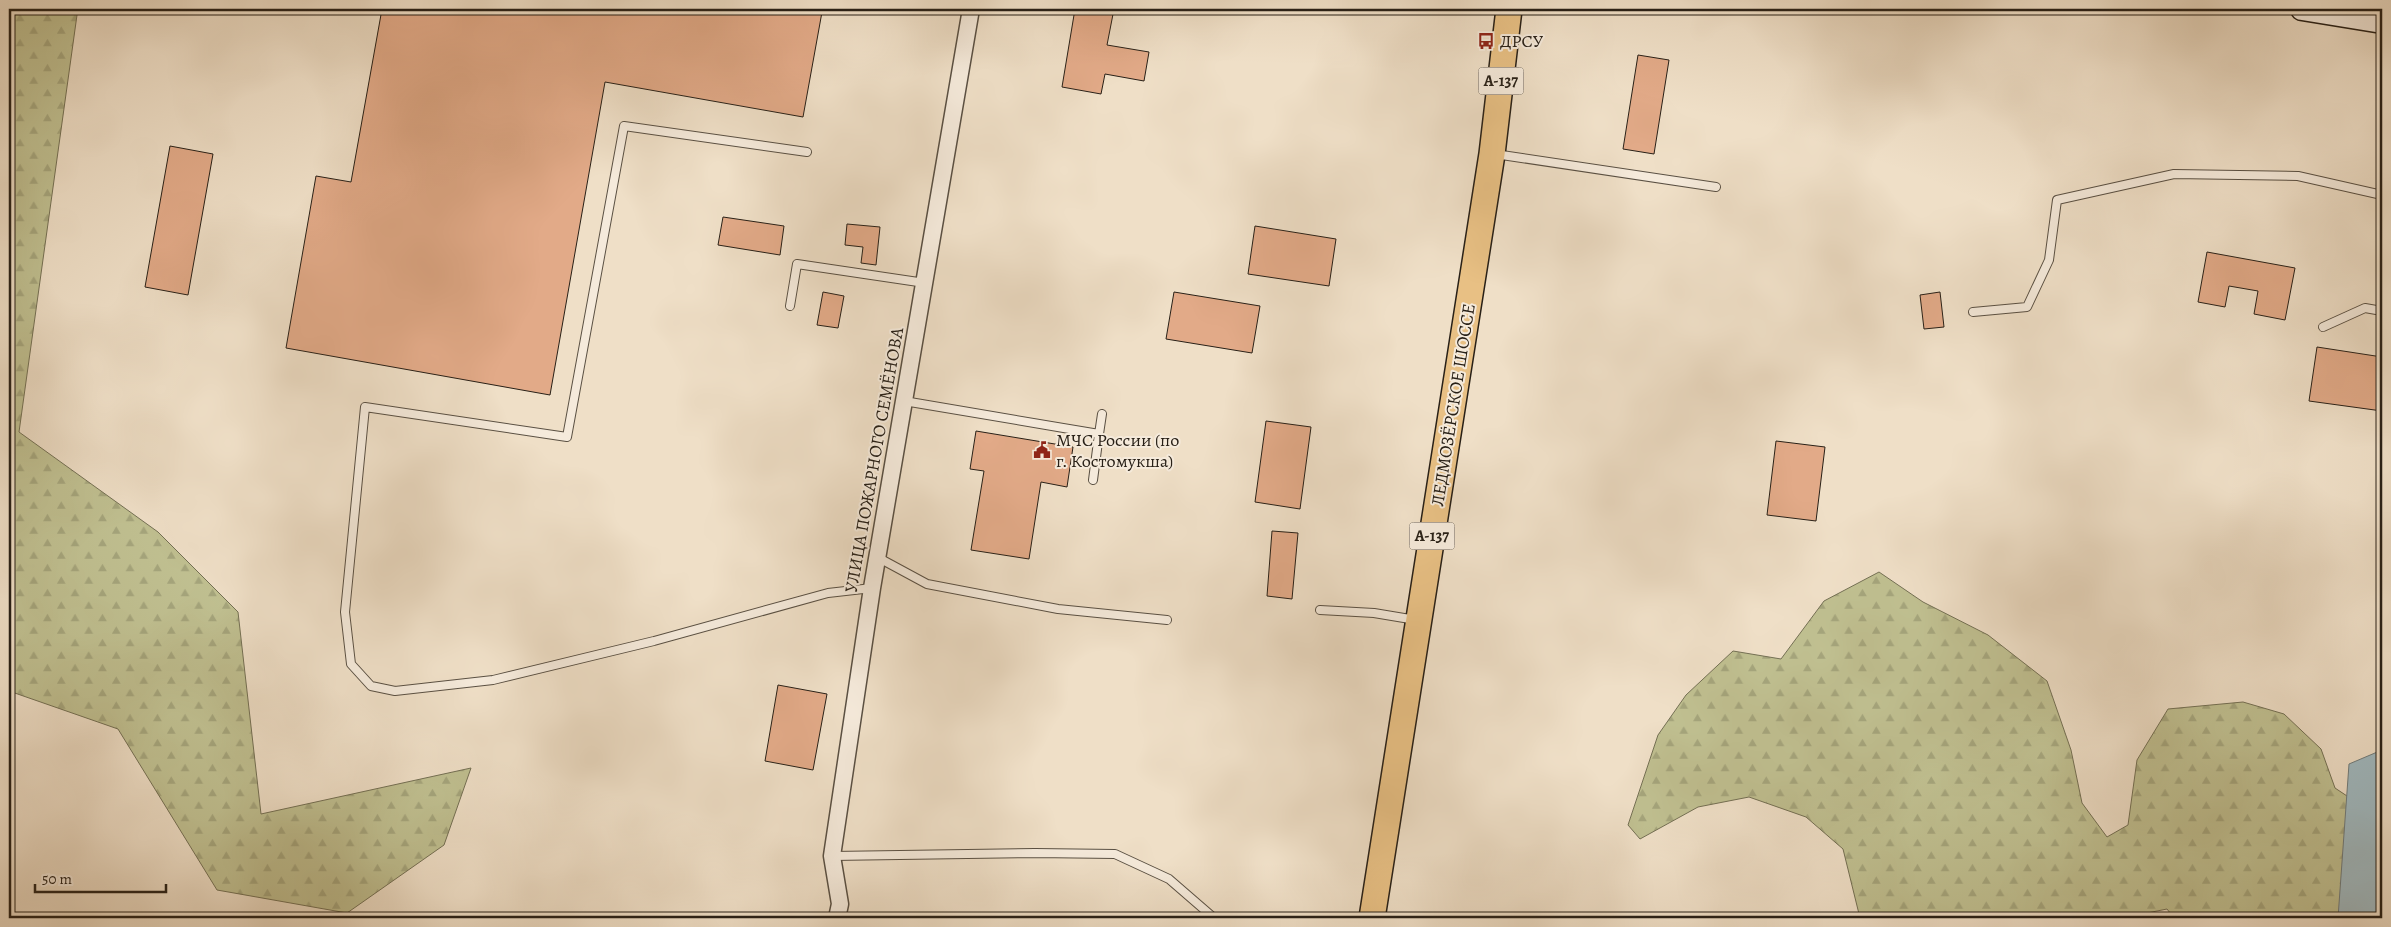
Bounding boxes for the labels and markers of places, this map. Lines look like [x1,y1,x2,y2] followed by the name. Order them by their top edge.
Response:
[1500,29,1544,53] place label: ДРСУ
[1476,31,1496,51] bus stop icon: ДРСУ
[1056,428,1179,473] place label: МЧС России (по г. Костомукша)
[1032,440,1052,460] public building icon: МЧС России (по г. Костомукша)

